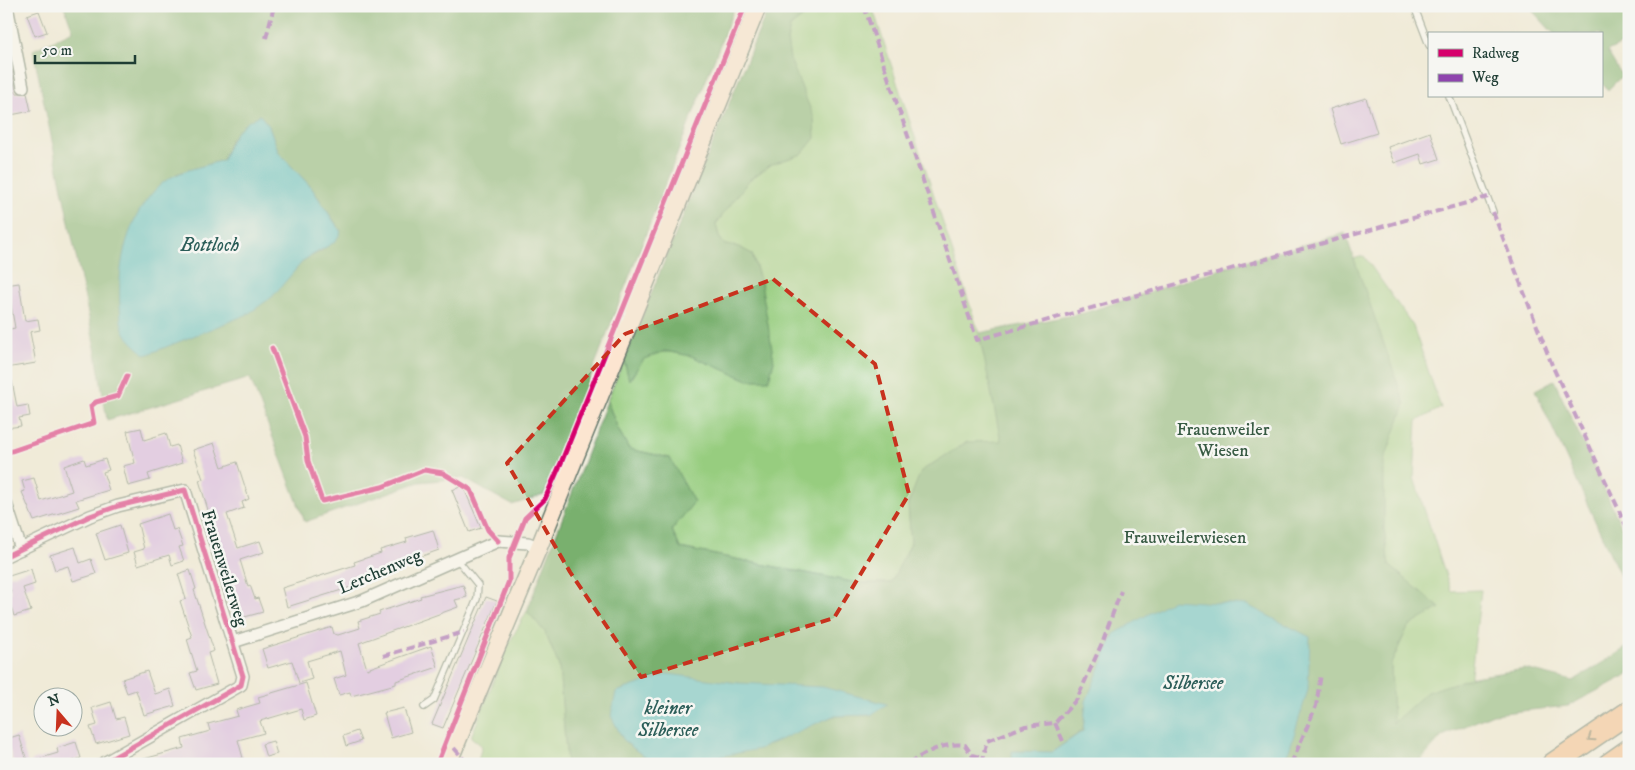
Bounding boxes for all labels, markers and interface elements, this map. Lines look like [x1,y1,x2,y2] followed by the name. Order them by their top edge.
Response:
[35,32,135,64] scale bar
[1428,32,1602,98] legend
[42,41,72,60] text: 50 m
[1472,44,1520,63] text: Radweg
[1471,68,1499,87] text: Weg
[180,234,240,257] water label: Bottloch
[1176,419,1270,462] park label: Frauenweiler Wiesen
[196,507,252,629] street label: Frauenweilerweg
[1124,527,1247,549] park label: Frauweilerwiesen
[335,544,425,599] street label: Lerchenweg
[1162,672,1224,695] water label: Silbersee
[32,688,82,738] north arrow
[46,690,63,711] text: N
[637,697,699,742] water label: kleiner Silbersee
[1587,732,1596,741] one-way arrow

